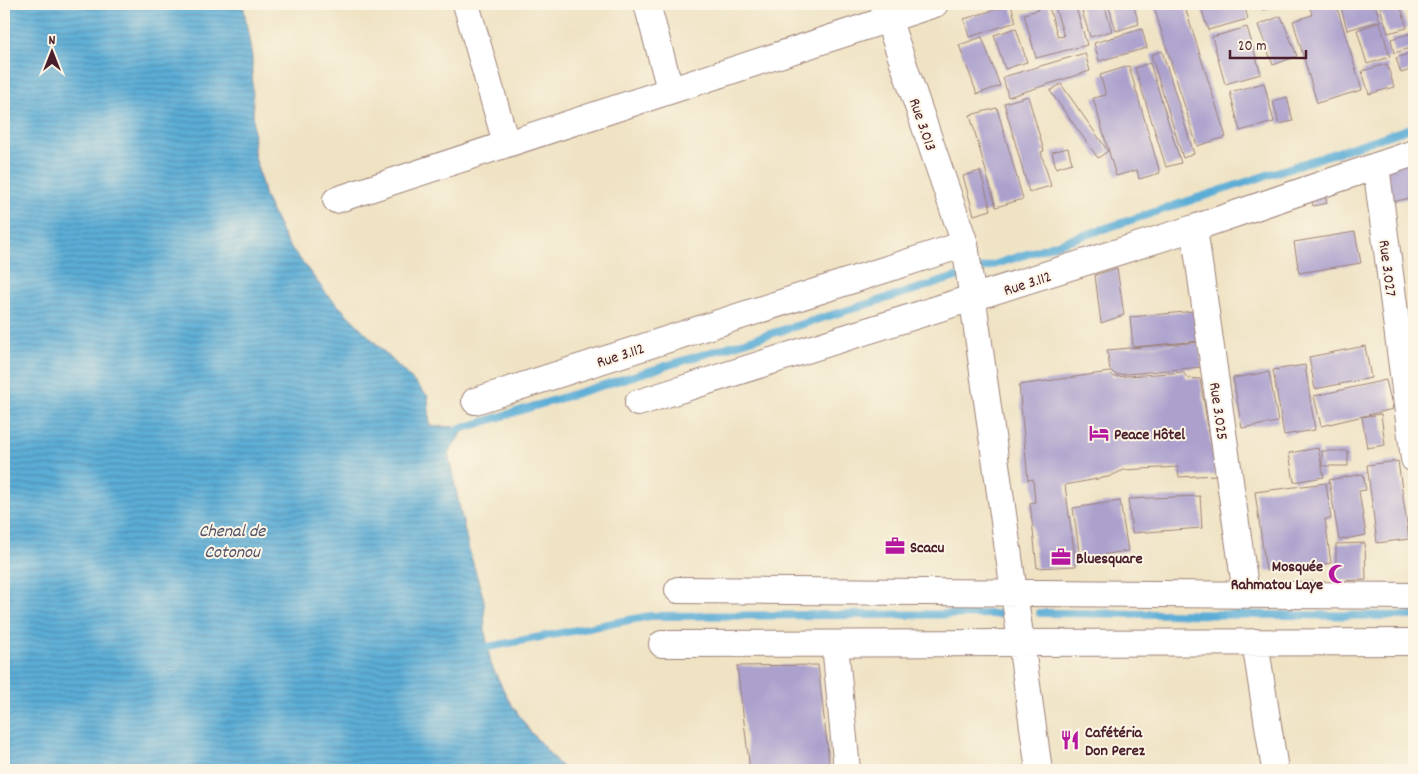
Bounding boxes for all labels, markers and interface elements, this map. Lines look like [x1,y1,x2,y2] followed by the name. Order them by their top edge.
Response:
[28,28,78,78] north arrow
[1230,28,1307,60] scale bar
[49,31,56,51] text: N
[1238,36,1266,58] text: 20 m
[902,95,941,154] street label: Rue 3.013
[1372,239,1401,298] street label: Rue 3.027
[1001,266,1055,303] street label: Rue 3.112
[594,338,648,375] street label: Rue 3.112
[1202,381,1233,442] street label: Rue 3.025
[1088,422,1110,444] hotel icon: Peace Hôtel
[1114,424,1185,447] place label: Peace Hôtel
[199,520,266,566] water label: Chenal de Cotonou
[884,535,906,557] office icon: Scacu
[910,537,944,560] place label: Scacu
[1050,546,1072,568] office icon: Bluesquare
[1076,548,1143,571] place label: Bluesquare
[1231,556,1323,597] place label: Mosquée Rahmatou Laye
[1327,563,1349,585] mosque icon: Mosquée Rahmatou Laye
[1085,722,1146,763] place label: Cafétéria Don Perez
[1059,729,1081,751] restaurant icon: Cafétéria Don Perez

